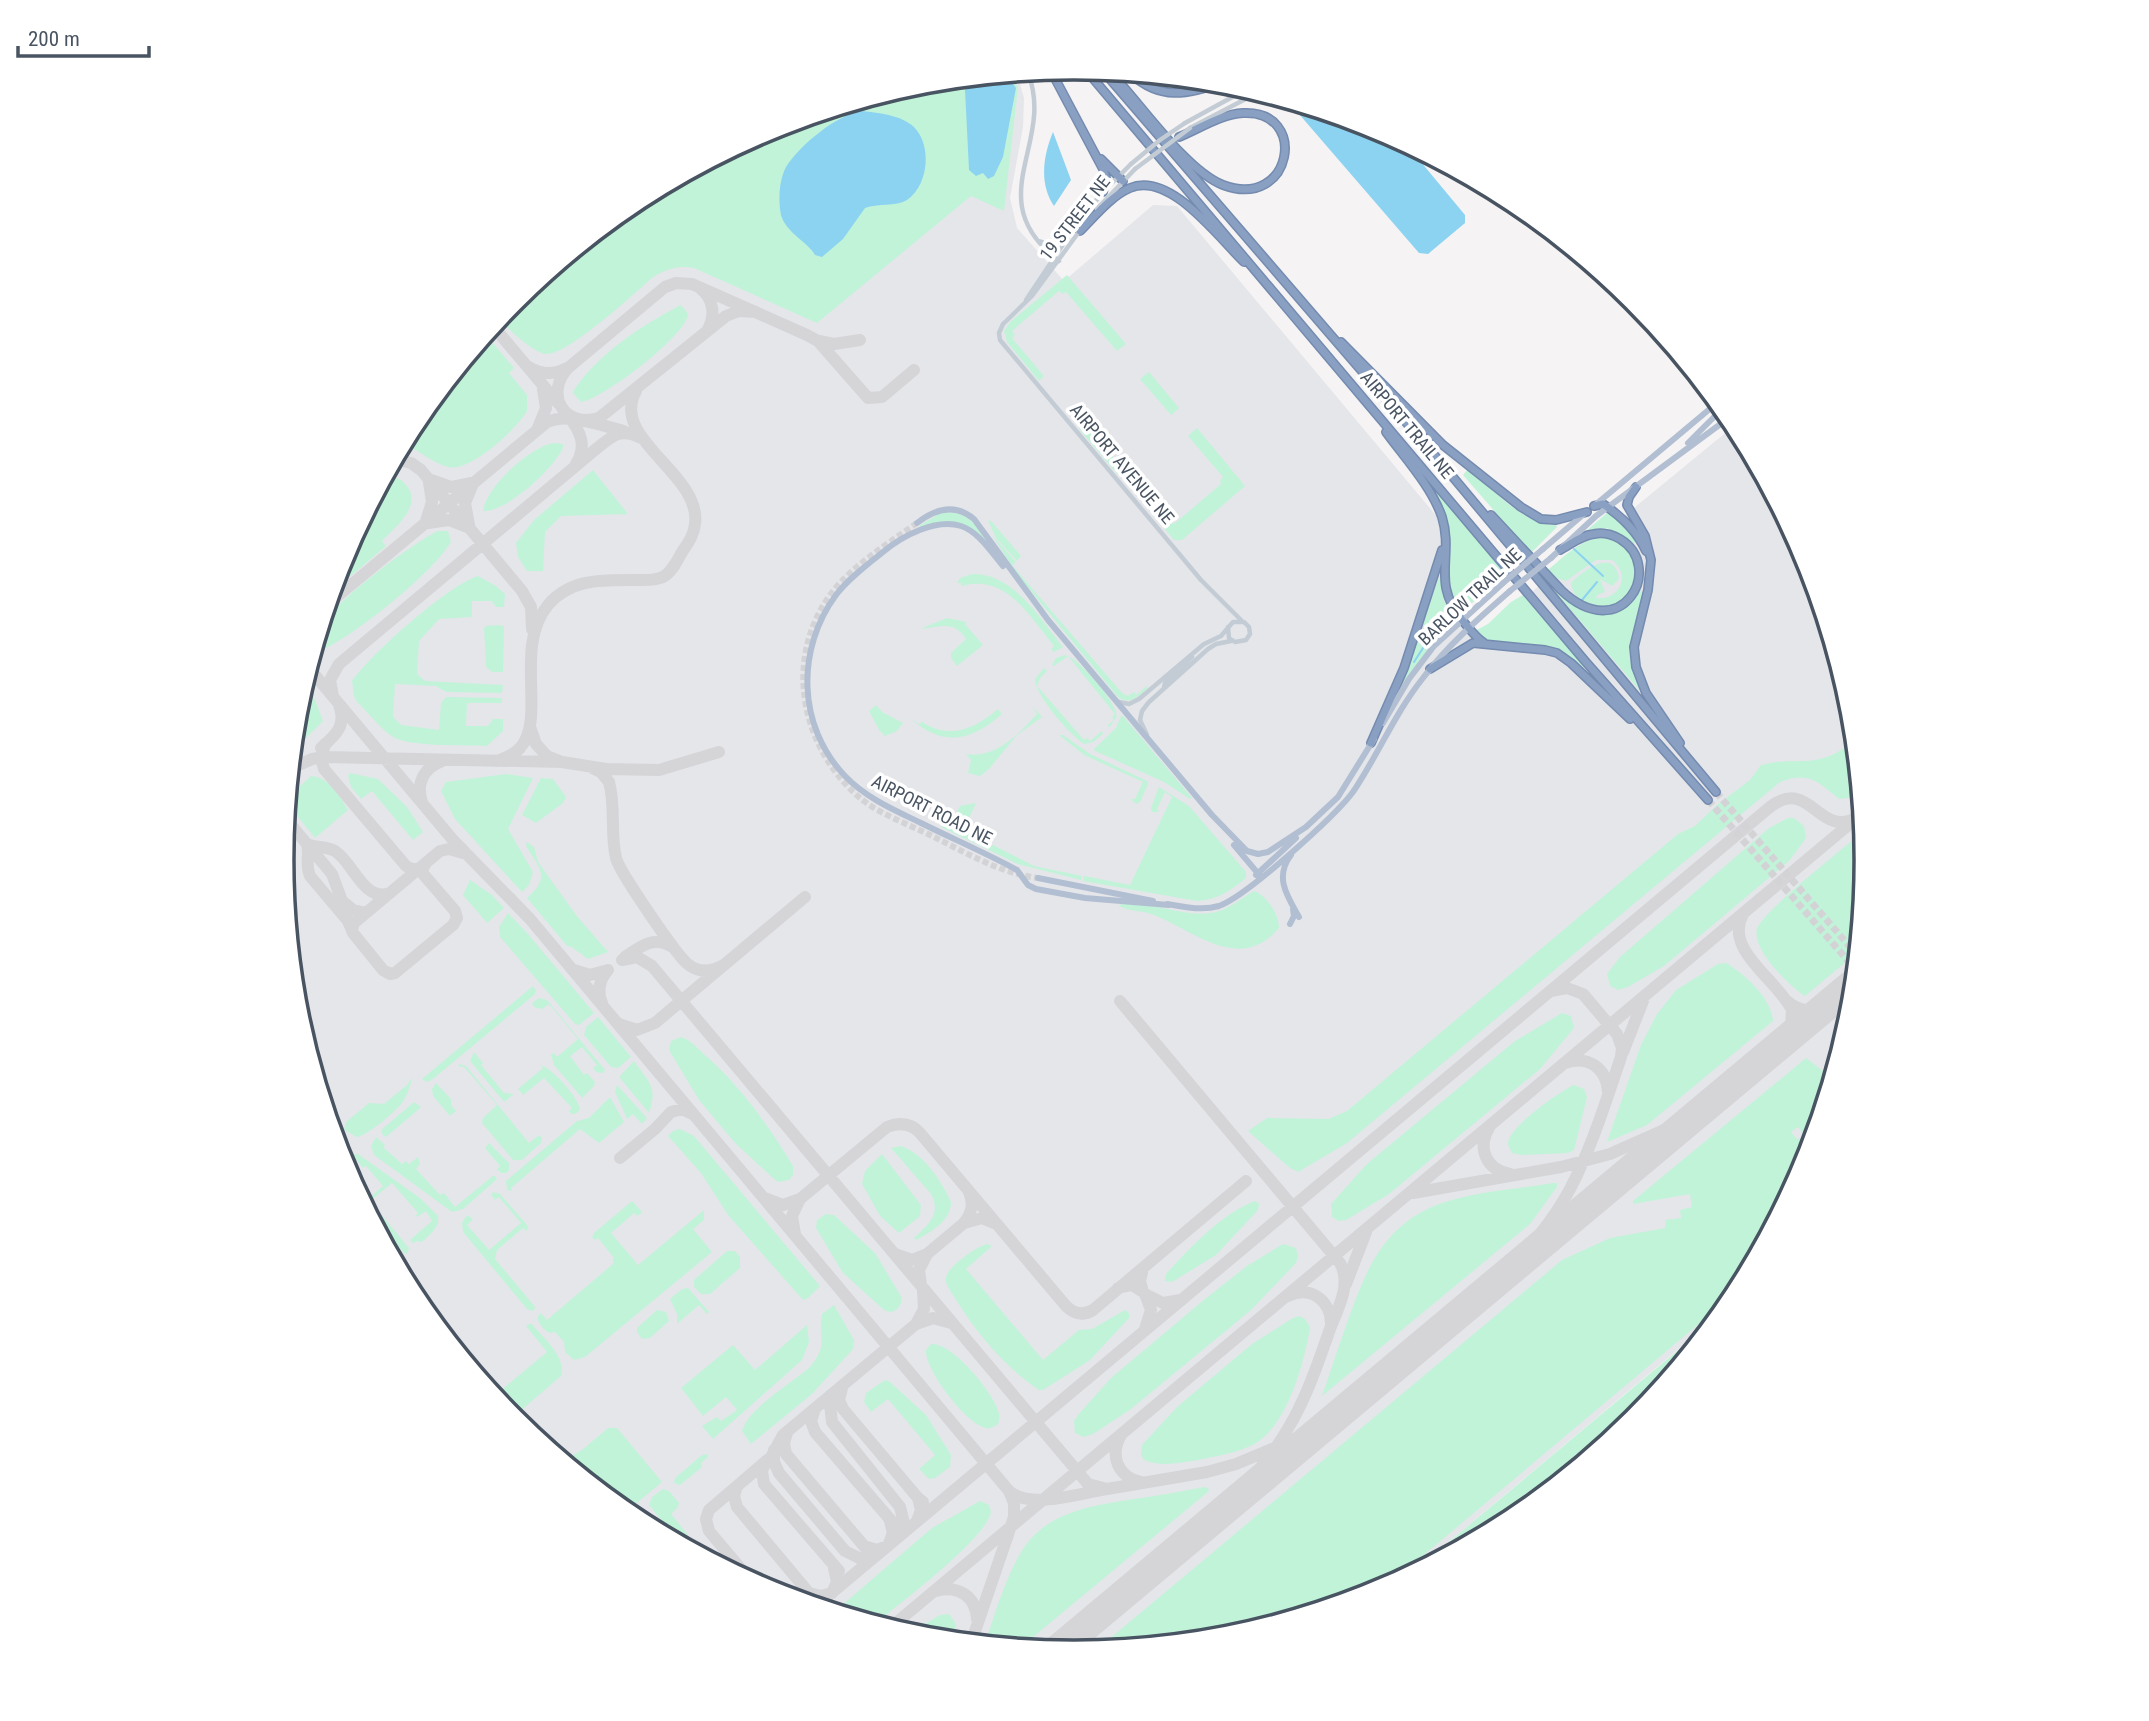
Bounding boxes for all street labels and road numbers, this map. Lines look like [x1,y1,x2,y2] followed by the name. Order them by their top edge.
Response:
[1035,171,1114,264] street label: 19 STREET NE
[1356,367,1458,483] street label: AIRPORT TRAIL NE
[1066,399,1179,528] street label: AIRPORT AVENUE NE
[1414,544,1525,650] street label: BARLOW TRAIL NE
[869,770,996,849] street label: AIRPORT ROAD NE

